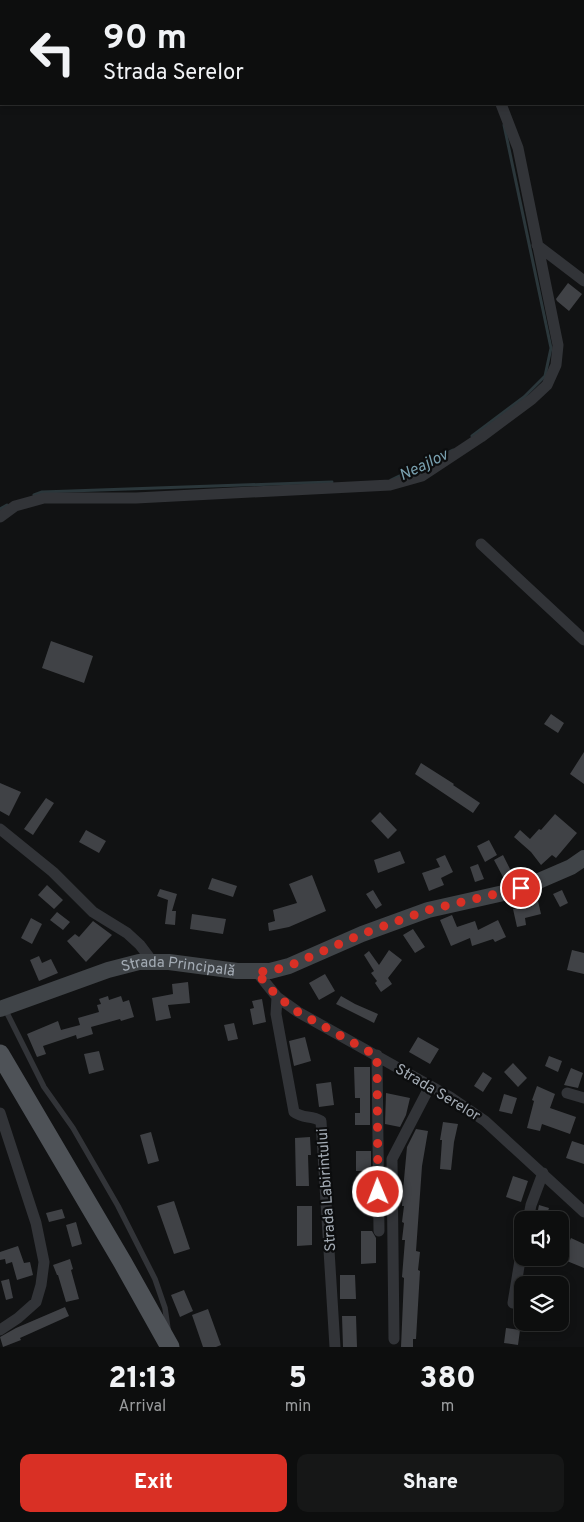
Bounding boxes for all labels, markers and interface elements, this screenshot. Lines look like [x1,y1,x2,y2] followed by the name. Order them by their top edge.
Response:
[103,17,187,61] text: 90 m
[20,20,85,85] icon: left
[103,60,244,87] text: Strada Serelor
[396,445,453,486] water label: Neajlov
[500,867,542,909] pin
[507,874,535,902] icon: arrive
[119,954,236,982] street label: Strada Principală
[391,1060,483,1126] street label: Strada Serelor
[314,1128,341,1252] street label: Strada Labirintului
[351,1165,403,1217] position arrow
[514,1211,569,1331] map controls
[514,1211,569,1266] button: sound
[514,1276,569,1331] button: layers
[108,1361,176,1398] text: 21:13
[289,1361,307,1398] text: 5
[419,1361,476,1398] text: 380
[118,1397,166,1417] text: Arrival
[285,1397,311,1417] text: min
[441,1397,454,1417] text: m
[20,1454,287,1512] button: Exit
[297,1454,564,1512] button: Share

